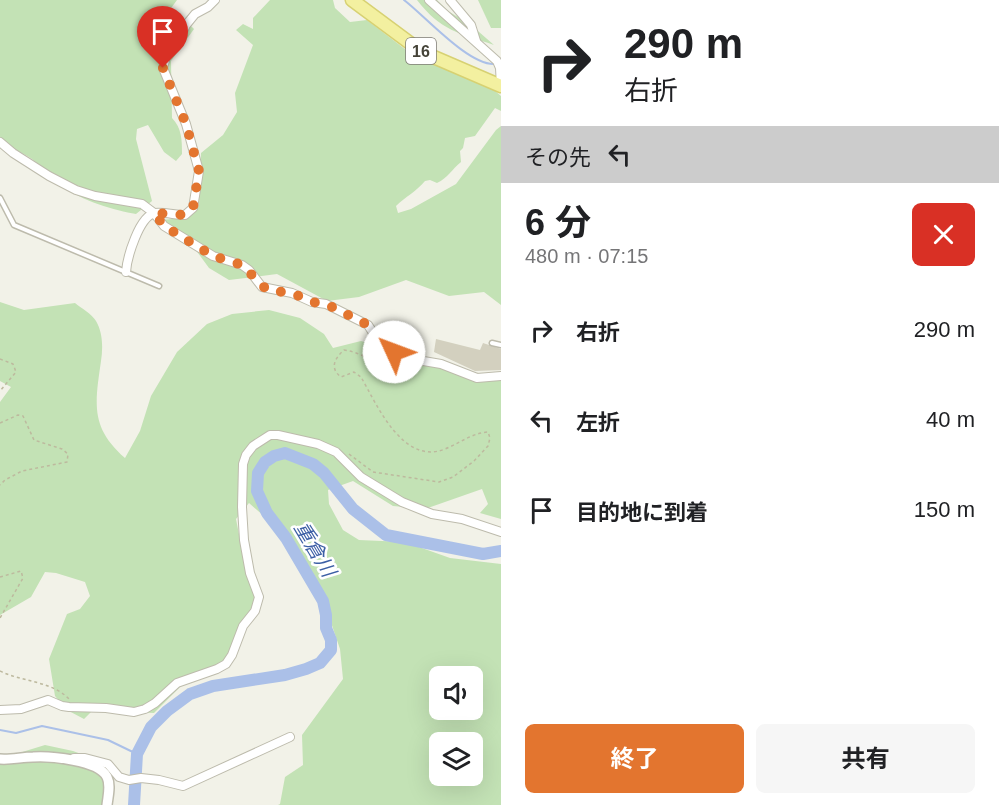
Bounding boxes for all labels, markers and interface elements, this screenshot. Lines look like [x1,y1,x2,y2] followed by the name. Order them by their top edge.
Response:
[137,6,188,68] pin
[146,15,179,48] icon: arrive
[624,20,743,67] text: 290 m
[525,24,603,102] icon: right
[406,38,436,64] road number: 16
[624,76,678,106] text: 右折
[603,138,636,171] icon: left
[525,145,591,170] text: その先
[525,202,591,243] text: 6 分
[912,203,975,266] button: close
[525,245,648,267] text: 480 m · 07:15
[525,314,558,347] icon: right
[914,317,975,342] text: 290 m
[362,320,426,384] position arrow
[576,320,620,345] text: 右折
[525,404,558,437] icon: left
[926,407,975,432] text: 40 m
[576,410,620,435] text: 左折
[525,494,558,527] icon: arrive
[914,497,975,522] text: 150 m
[576,500,708,525] text: 目的地に到着
[290,518,341,582] water label: 重倉川
[429,666,483,786] map controls
[429,666,483,720] button: sound
[525,724,744,793] button: 終了
[756,724,975,793] button: 共有
[429,732,483,786] button: layers

